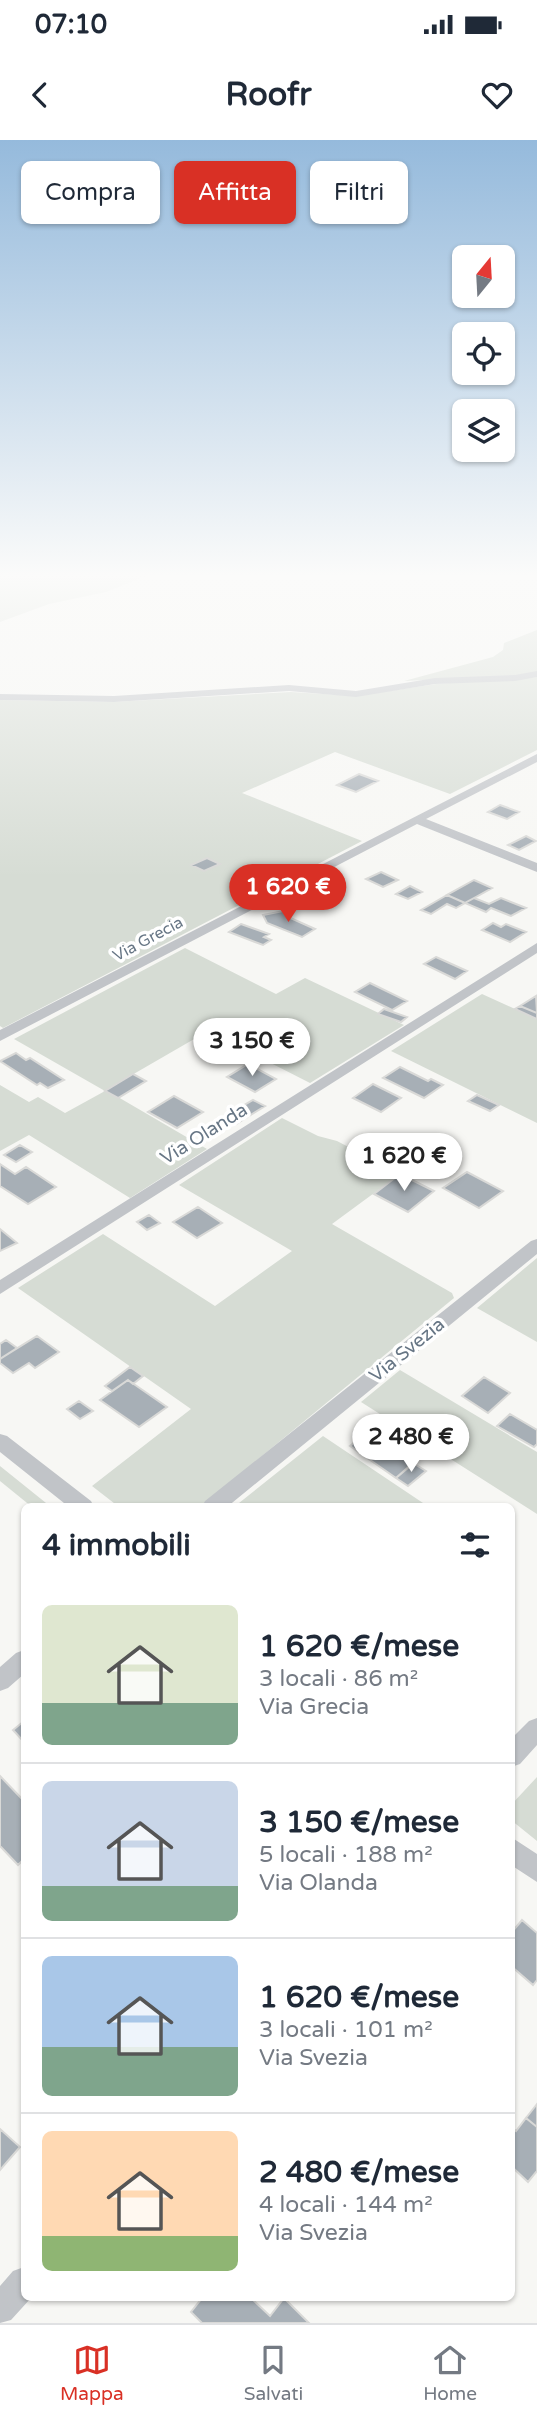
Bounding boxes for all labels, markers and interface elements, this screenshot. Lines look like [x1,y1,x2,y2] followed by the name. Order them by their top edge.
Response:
[35,9,107,40] text: 07:10
[21,76,59,114] icon: back
[225,76,312,114] text: Roofr
[478,76,516,114] icon: heart
[21,161,160,224] chip: Compra
[174,161,296,224] chip: Affitta
[310,161,408,224] chip: Filtri
[452,245,514,308] north arrow
[452,245,515,462] map controls
[452,322,515,385] button: locate
[452,399,515,462] button: layers
[223,864,353,924] pin: 1 620 €
[245,873,331,901] text: 1 620 €
[109,912,187,966] street label: Via Grecia
[187,1018,317,1078] pin: 3 150 €
[209,1027,295,1055] text: 3 150 €
[157,1099,251,1169] street label: Via Olanda
[339,1133,469,1193] pin: 1 620 €
[361,1142,447,1170] text: 1 620 €
[365,1313,449,1387] street label: Via Svezia
[346,1414,476,1474] pin: 2 480 €
[368,1423,454,1451] text: 2 480 €
[456,1526,494,1564] icon: filters
[42,1527,191,1564] text: 4 immobili
[259,1628,459,1665] text: 1 620 €/mese
[98,1633,182,1717] icon: home
[259,1665,418,1693] text: 3 locali · 86 m²
[259,1693,369,1721] text: Via Grecia
[259,1804,459,1841] text: 3 150 €/mese
[98,1809,182,1893] icon: home
[259,1841,433,1869] text: 5 locali · 188 m²
[259,1869,378,1897] text: Via Olanda
[259,1979,459,2016] text: 1 620 €/mese
[98,1984,182,2068] icon: home
[259,2016,433,2044] text: 3 locali · 101 m²
[259,2044,368,2072] text: Via Svezia
[259,2154,459,2191] text: 2 480 €/mese
[98,2159,182,2243] icon: home
[259,2191,433,2219] text: 4 locali · 144 m²
[259,2219,368,2247] text: Via Svezia
[60,2341,124,2405] tab: Mappa
[244,2341,303,2405] tab: Salvati
[423,2341,477,2405] tab: Home

